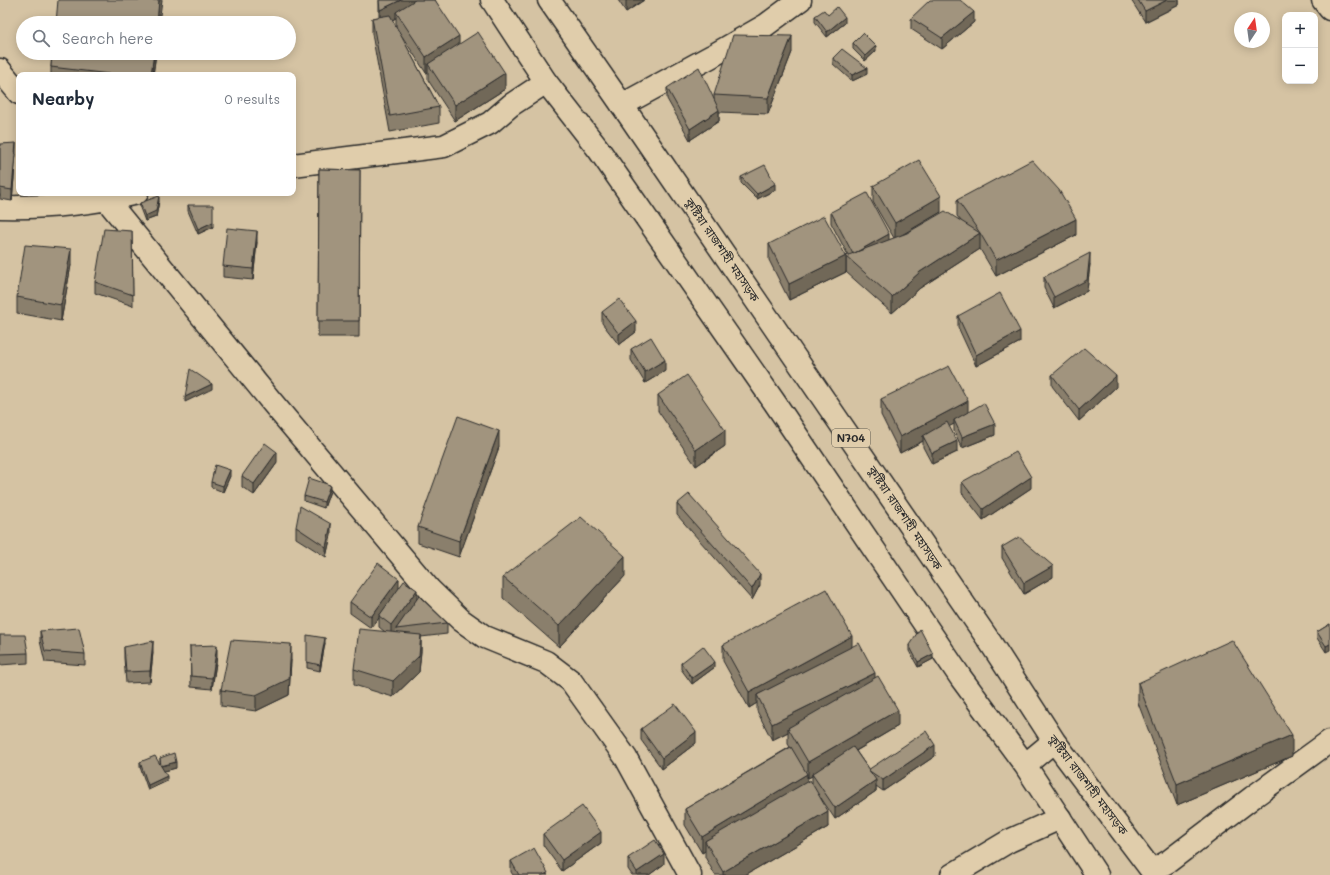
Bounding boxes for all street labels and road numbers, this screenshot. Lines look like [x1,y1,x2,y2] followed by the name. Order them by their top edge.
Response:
[681,194,764,305] street label: কুষ্টিয়া রাজশাহী মহাসড়ক
[832,429,870,447] road number: N704
[864,462,947,573] street label: কুষ্টিয়া রাজশাহী মহাসড়ক
[1044,730,1132,839] street label: কুষ্টিয়া রাজশাহী মহাসড়ক

